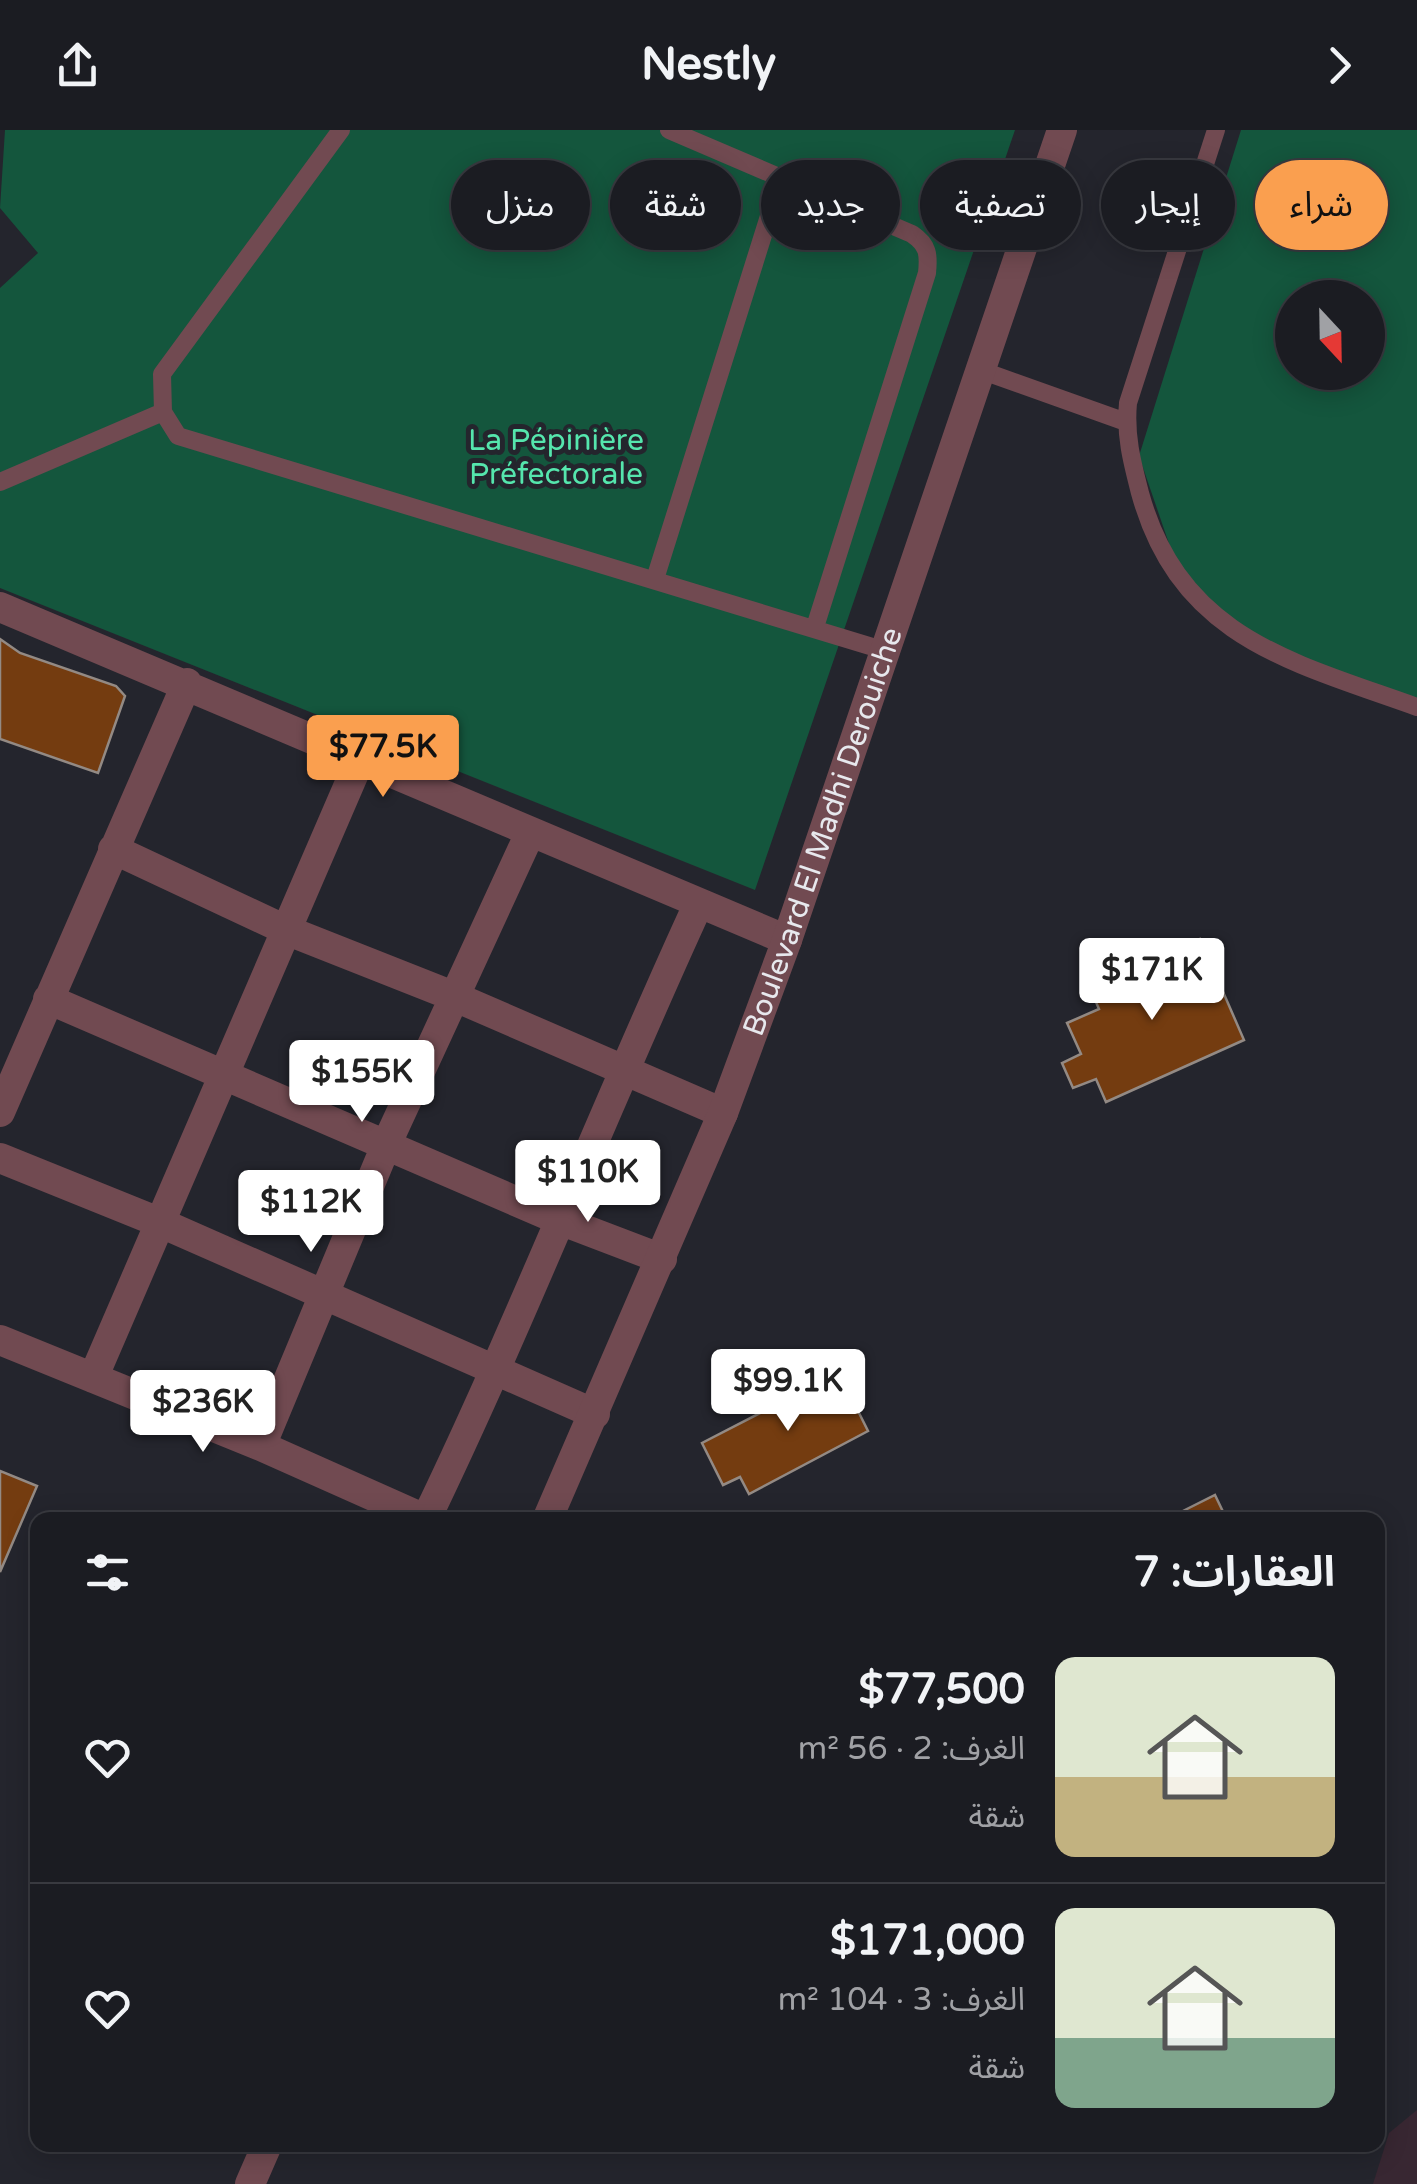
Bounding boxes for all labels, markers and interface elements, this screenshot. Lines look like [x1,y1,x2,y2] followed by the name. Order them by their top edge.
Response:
[50,38,105,93] icon: share
[641,38,776,92] text: Nestly
[1312,38,1367,93] icon: forward
[451,160,590,250] chip: منزل
[610,160,741,250] chip: شقة
[761,160,900,250] chip: جديد
[920,160,1081,250] chip: تصفية
[1101,160,1235,250] chip: إيجار
[1255,160,1388,250] chip: شراء
[1275,280,1385,390] north arrow
[1275,280,1385,390] map controls
[468,422,644,493] park label: La Pépinière Préfectorale
[735,623,911,1041] street label: Boulevard El Madhi Derouiche
[302,715,464,800] pin: $77.5K
[329,728,437,766] text: $77.5K
[1082,938,1222,1023] pin: $171K
[1101,951,1203,989] text: $171K
[292,1040,432,1125] pin: $155K
[311,1053,413,1091] text: $155K
[518,1140,658,1225] pin: $110K
[537,1153,639,1191] text: $110K
[241,1170,381,1255] pin: $112K
[260,1183,362,1221] text: $112K
[707,1349,869,1434] pin: $99.1K
[733,1362,843,1400] text: $99.1K
[133,1370,273,1455] pin: $236K
[152,1383,254,1421] text: $236K
[80,1545,135,1600] icon: filters
[1133,1547,1335,1598] text: العقارات: 7
[858,1664,1025,1715] text: $77,500
[1135,1697,1255,1817] icon: home
[80,1730,135,1785] icon: heart
[798,1730,1025,1768] text: الغرف: 2 · 56 m²
[969,1798,1025,1836] text: شقة
[830,1915,1025,1966] text: $171,000
[1135,1948,1255,2068] icon: home
[80,1981,135,2036] icon: heart
[778,1981,1025,2019] text: الغرف: 3 · 104 m²
[969,2049,1025,2087] text: شقة

